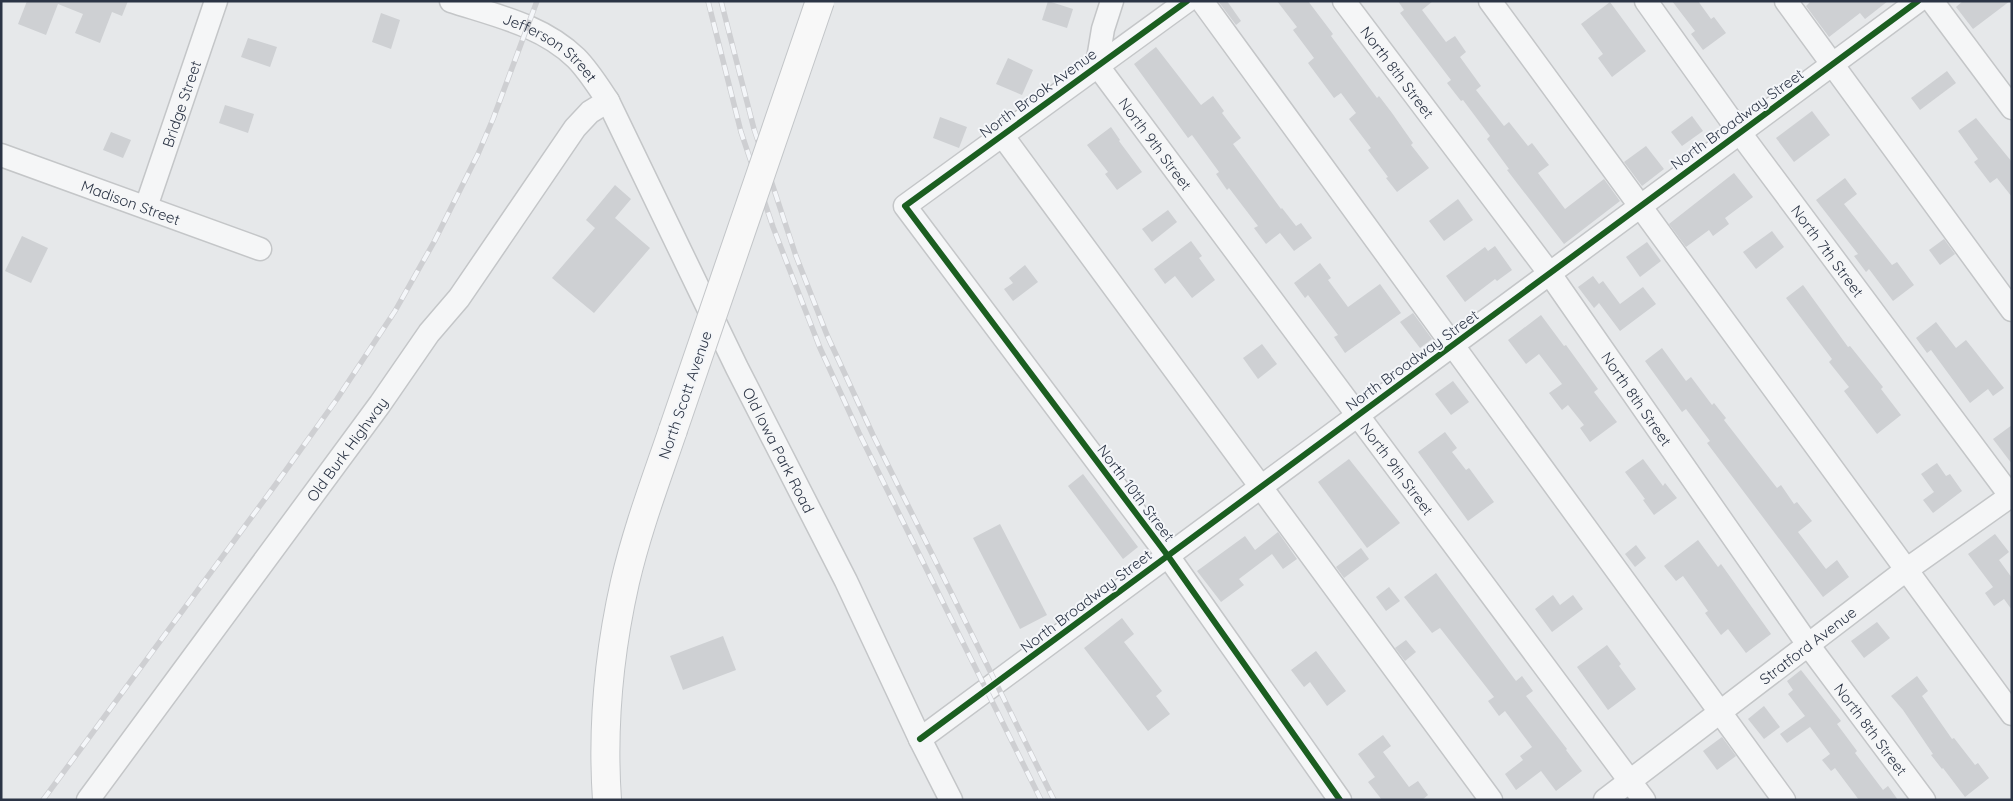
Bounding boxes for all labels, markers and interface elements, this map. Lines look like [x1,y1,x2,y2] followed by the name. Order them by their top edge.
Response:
[500,9,602,85] street label: Jefferson Street
[1357,22,1438,122] street label: North 8th Street
[976,44,1100,142] street label: North Brook Avenue
[158,58,205,150] street label: Bridge Street
[1667,64,1807,174] street label: North Broadway Street
[1115,94,1196,194] street label: North 9th Street
[79,175,183,229] street label: Madison Street
[1787,201,1868,301] street label: North 7th Street
[1342,305,1482,415] street label: North Broadway Street
[654,328,716,462] street label: North Scott Avenue
[1598,348,1676,449] street label: North 8th Street
[739,384,819,516] street label: Old Iowa Park Road
[302,393,392,505] street label: Old Burk Highway
[1357,419,1438,519] street label: North 9th Street
[1093,441,1179,545] street label: North 10th Street
[1016,545,1156,657] street label: North Broadway Street
[1755,602,1860,688] street label: Stratford Avenue
[1830,679,1912,779] street label: North 8th Street

